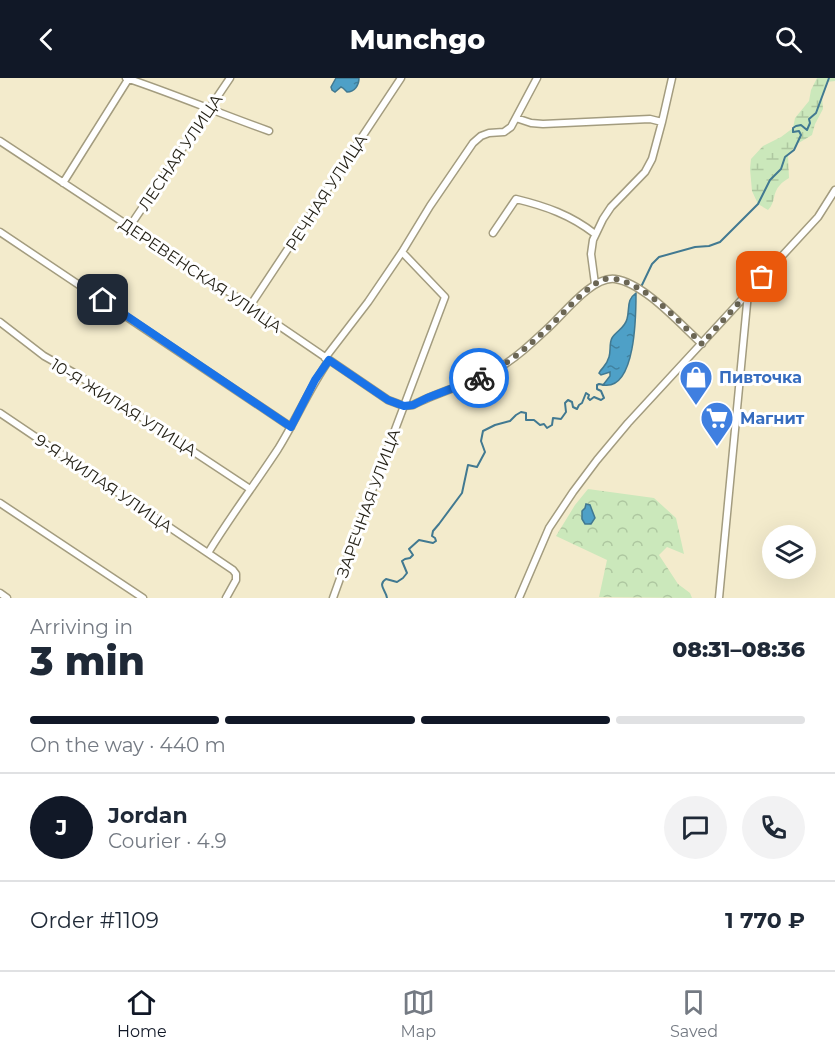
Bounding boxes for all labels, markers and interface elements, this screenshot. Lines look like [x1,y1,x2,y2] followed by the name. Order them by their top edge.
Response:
[30,23,63,56] icon: back
[350,23,485,56] text: Munchgo
[772,23,805,56] icon: search
[134,90,226,214] street label: ЛЕСНАЯ УЛИЦА
[282,130,371,254] street label: РЕЧНАЯ УЛИЦА
[116,214,285,337] street label: ДЕРЕВЕНСКАЯ УЛИЦА
[736,251,787,302] pin
[745,260,778,293] icon: bag
[77,274,128,325] pin
[86,283,119,316] icon: home
[449,348,509,408] courier
[47,355,200,460] street label: 10-Я ЖИЛАЯ УЛИЦА
[678,359,714,406] shop icon: Пивточка
[463,362,496,395] icon: bike
[719,368,802,387] place label: Пивточка
[699,400,735,447] supermarket icon: Магнит
[740,409,805,428] place label: Магнит
[333,426,404,580] street label: ЗАРЕЧНАЯ УЛИЦА
[31,430,176,537] street label: 9-Я ЖИЛАЯ УЛИЦА
[762,525,816,579] map controls
[762,525,816,579] button: layers
[30,615,133,639] text: Arriving in
[672,636,805,663] text: 08:31–08:36
[30,637,145,685] text: 3 min
[30,733,226,757] text: On the way · 440 m
[664,796,727,859] button: chat
[742,796,805,859] button: phone
[108,802,188,829] text: Jordan
[56,814,67,841] text: J
[108,829,227,853] text: Courier · 4.9
[30,907,159,934] text: Order #1109
[725,907,805,934] text: 1 770 ₽
[117,986,167,1041] tab: Home
[401,986,436,1041] tab: Map
[670,986,718,1041] tab: Saved

